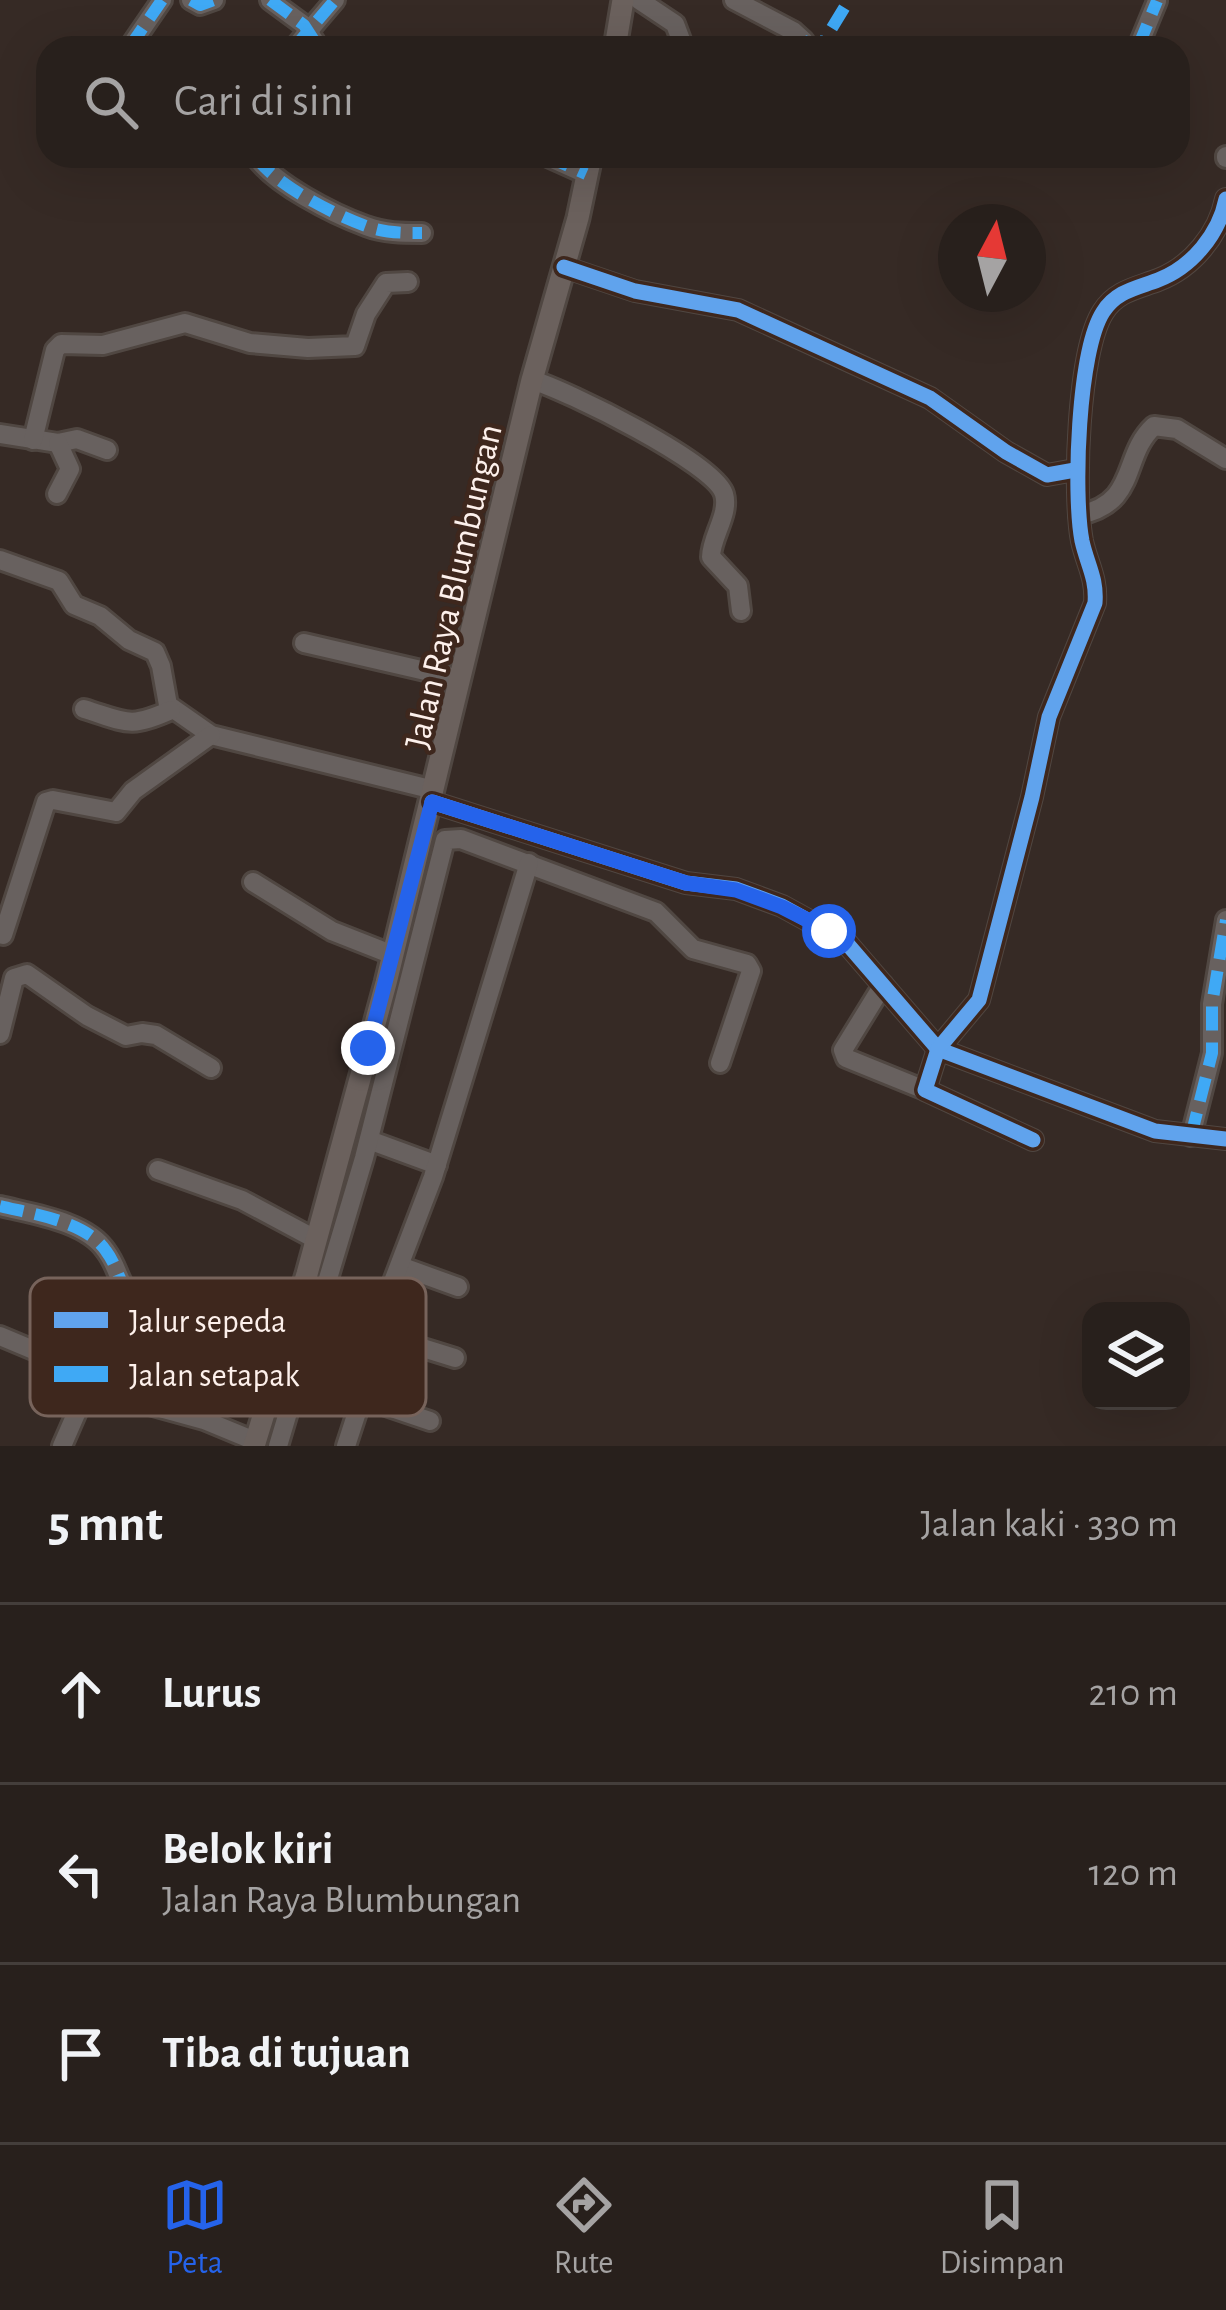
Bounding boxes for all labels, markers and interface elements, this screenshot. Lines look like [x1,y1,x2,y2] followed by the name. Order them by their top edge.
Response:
[36,36,1190,168] search box
[78,69,144,135] icon: search
[174,79,354,124] text: Cari di sini
[938,204,1046,312] north arrow
[399,421,509,752] street label: Jalan Raya Blumbungan
[802,904,856,958] route start
[341,1021,395,1075] route end
[30,1278,426,1416] legend
[1082,1302,1190,1410] map controls
[1082,1302,1190,1410] button: layers
[129,1306,286,1339] text: Jalur sepeda
[129,1360,300,1393] text: Jalan setapak
[48,1499,163,1550] text: 5 mnt
[920,1505,1178,1544] text: Jalan kaki · 330 m
[48,1661,114,1727] icon: ahead
[162,1671,261,1716] text: Lurus
[1089,1674,1178,1713] text: 210 m
[162,1827,333,1872] text: Belok kiri
[48,1841,114,1907] icon: left
[1089,1854,1178,1893] text: 120 m
[162,1881,521,1920] text: Jalan Raya Blumbungan
[48,2021,114,2087] icon: arrive
[162,2031,411,2076] text: Tiba di tujuan
[162,2172,228,2284] tab: Peta
[551,2172,617,2284] tab: Rute
[940,2172,1064,2284] tab: Disimpan

